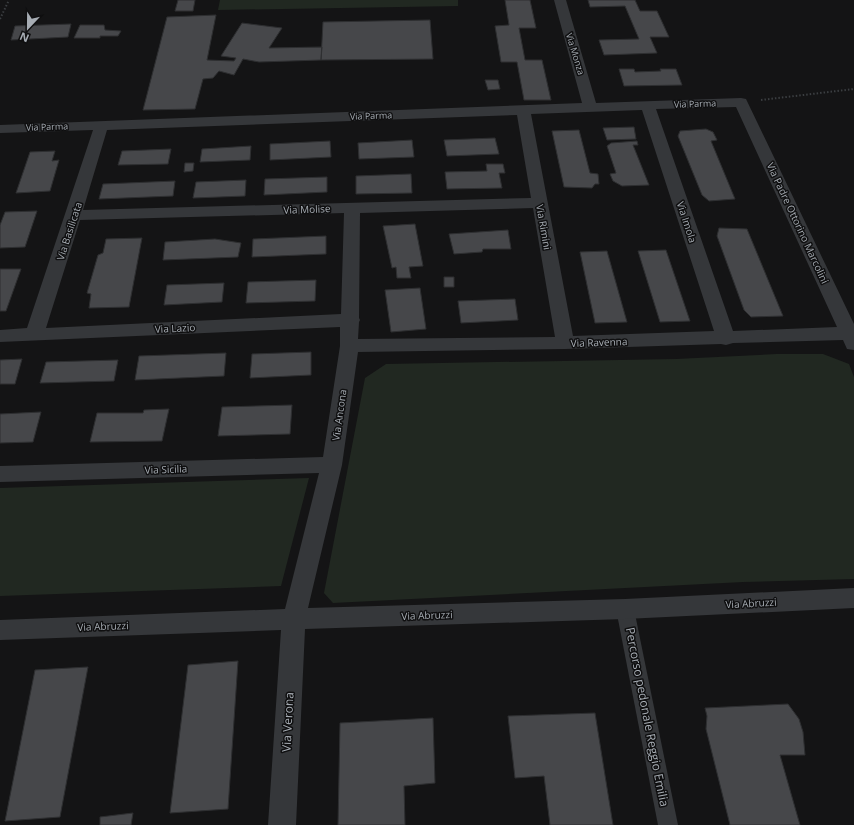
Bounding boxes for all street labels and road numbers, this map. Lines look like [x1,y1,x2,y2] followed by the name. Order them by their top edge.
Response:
[563,31,588,76] street label: Via Monza
[674,96,716,111] street label: Via Parma
[350,108,392,123] street label: Via Parma
[26,119,68,134] street label: Via Parma
[764,160,832,286] street label: Via Padre Ottorino Marcolini
[674,199,700,245] street label: Via Imola
[53,200,85,262] street label: Via Basilicata
[283,201,331,217] street label: Via Molise
[533,203,555,251] street label: Via Rimini
[154,320,196,336] street label: Via Lazio
[570,334,628,350] street label: Via Ravenna
[328,388,350,442] street label: Via Ancona
[144,461,188,477] street label: Via Sicilia
[725,595,777,611] street label: Via Abruzzi
[401,607,453,623] street label: Via Abruzzi
[77,618,129,634] street label: Via Abruzzi
[622,626,673,808] street label: Percorso pedonale Reggio Emilia
[277,692,298,752] street label: Via Verona

